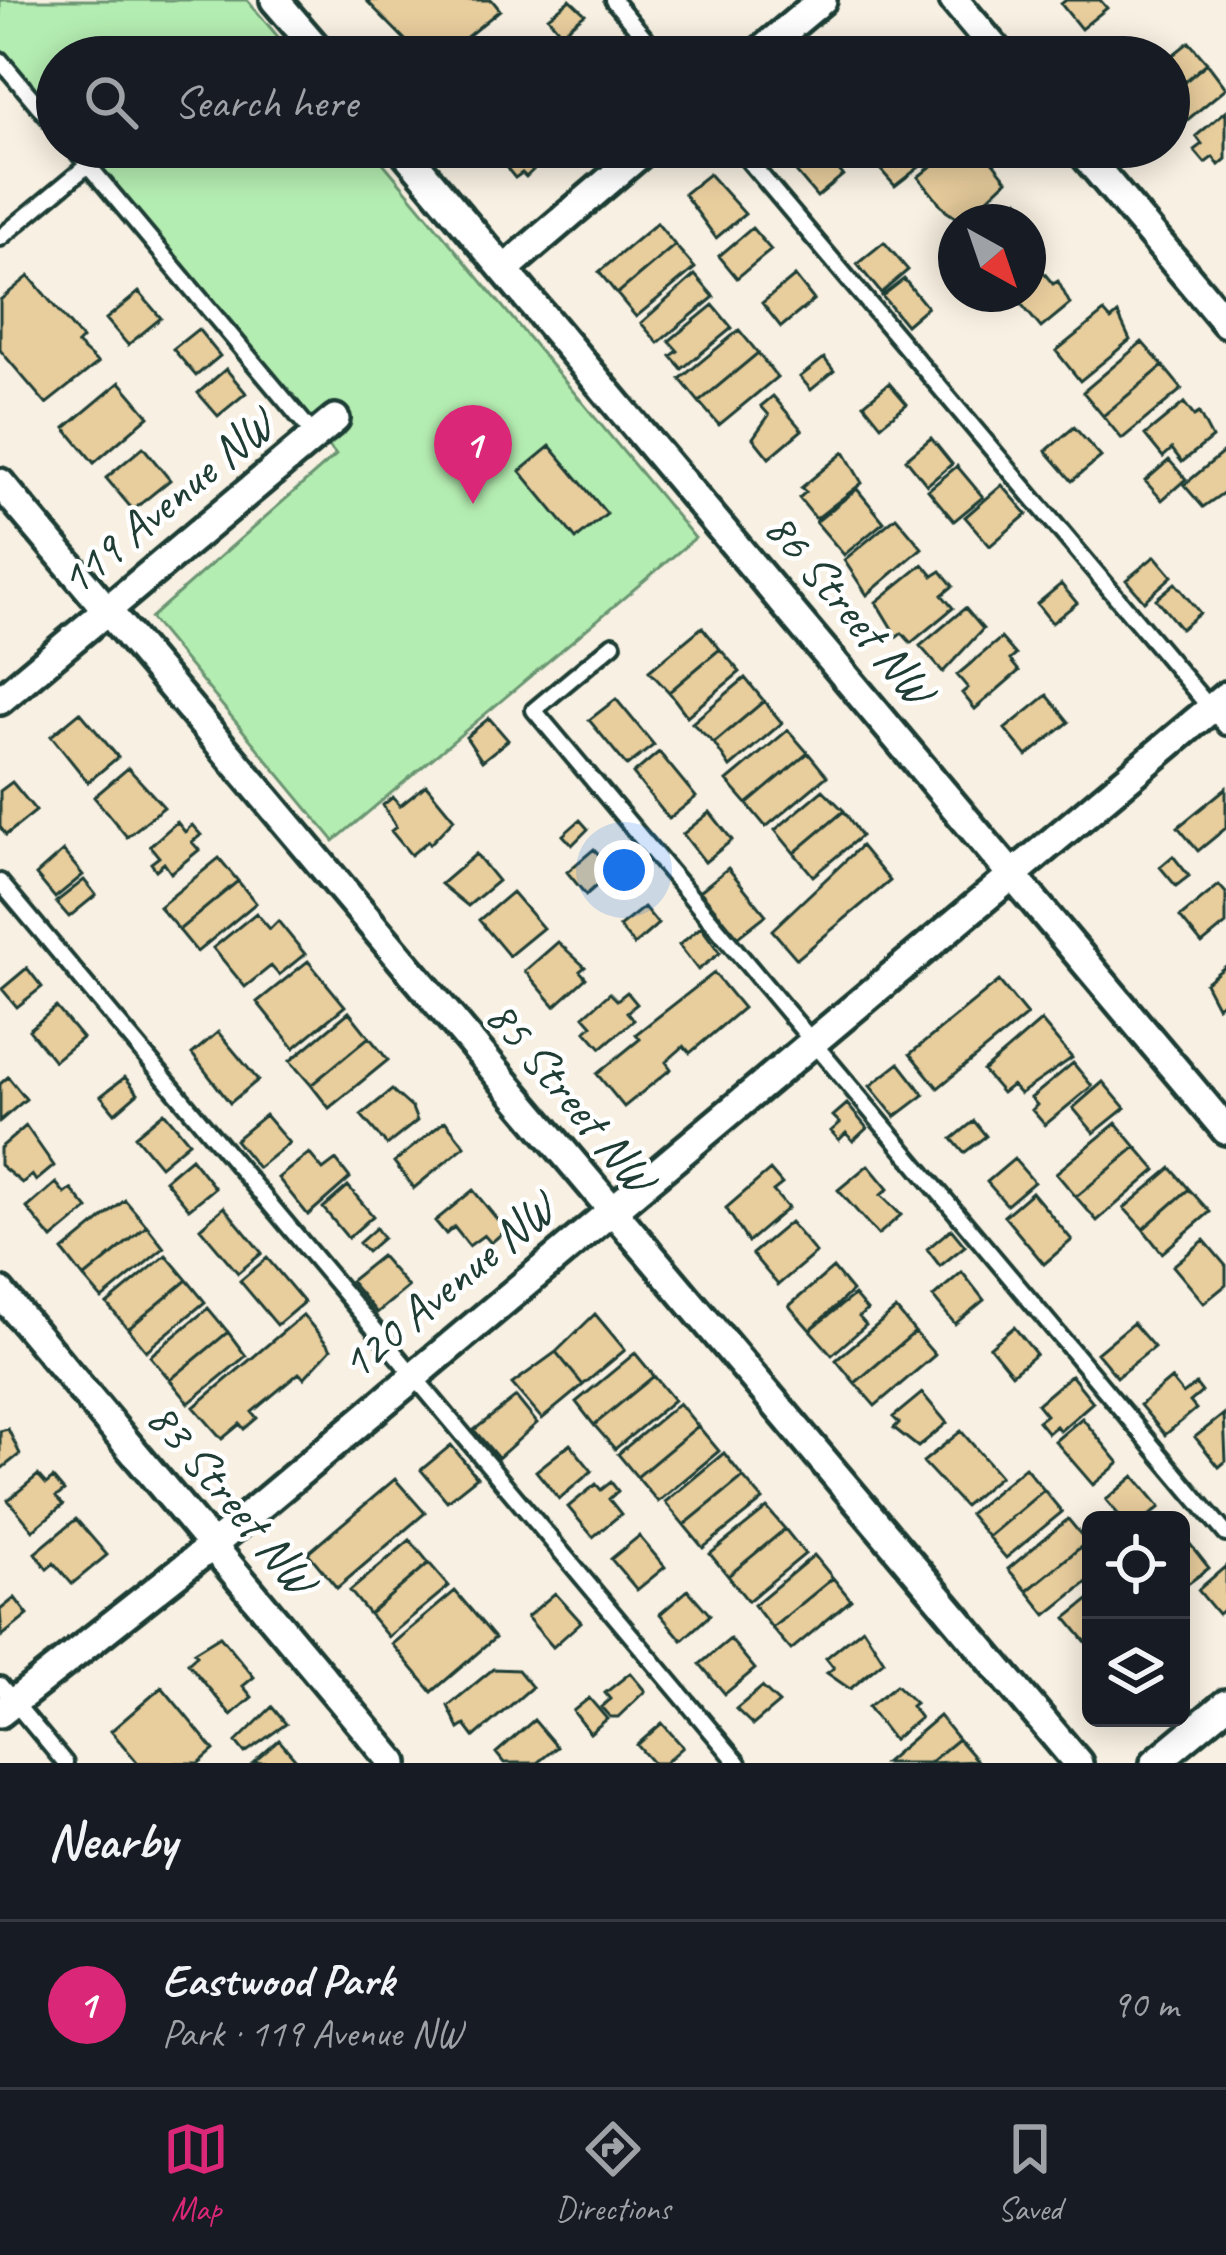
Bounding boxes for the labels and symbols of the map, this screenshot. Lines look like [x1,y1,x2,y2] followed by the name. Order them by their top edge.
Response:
[938,204,1046,312] north arrow
[46,392,289,609] street label: 119 Avenue NW
[434,405,512,504] pin: 1
[752,499,951,720] street label: 86 Street NW
[594,840,654,900] your location
[473,987,672,1208] street label: 85 Street NW
[327,1176,570,1393] street label: 120 Avenue NW
[134,1389,333,1610] street label: 83 Street NW

